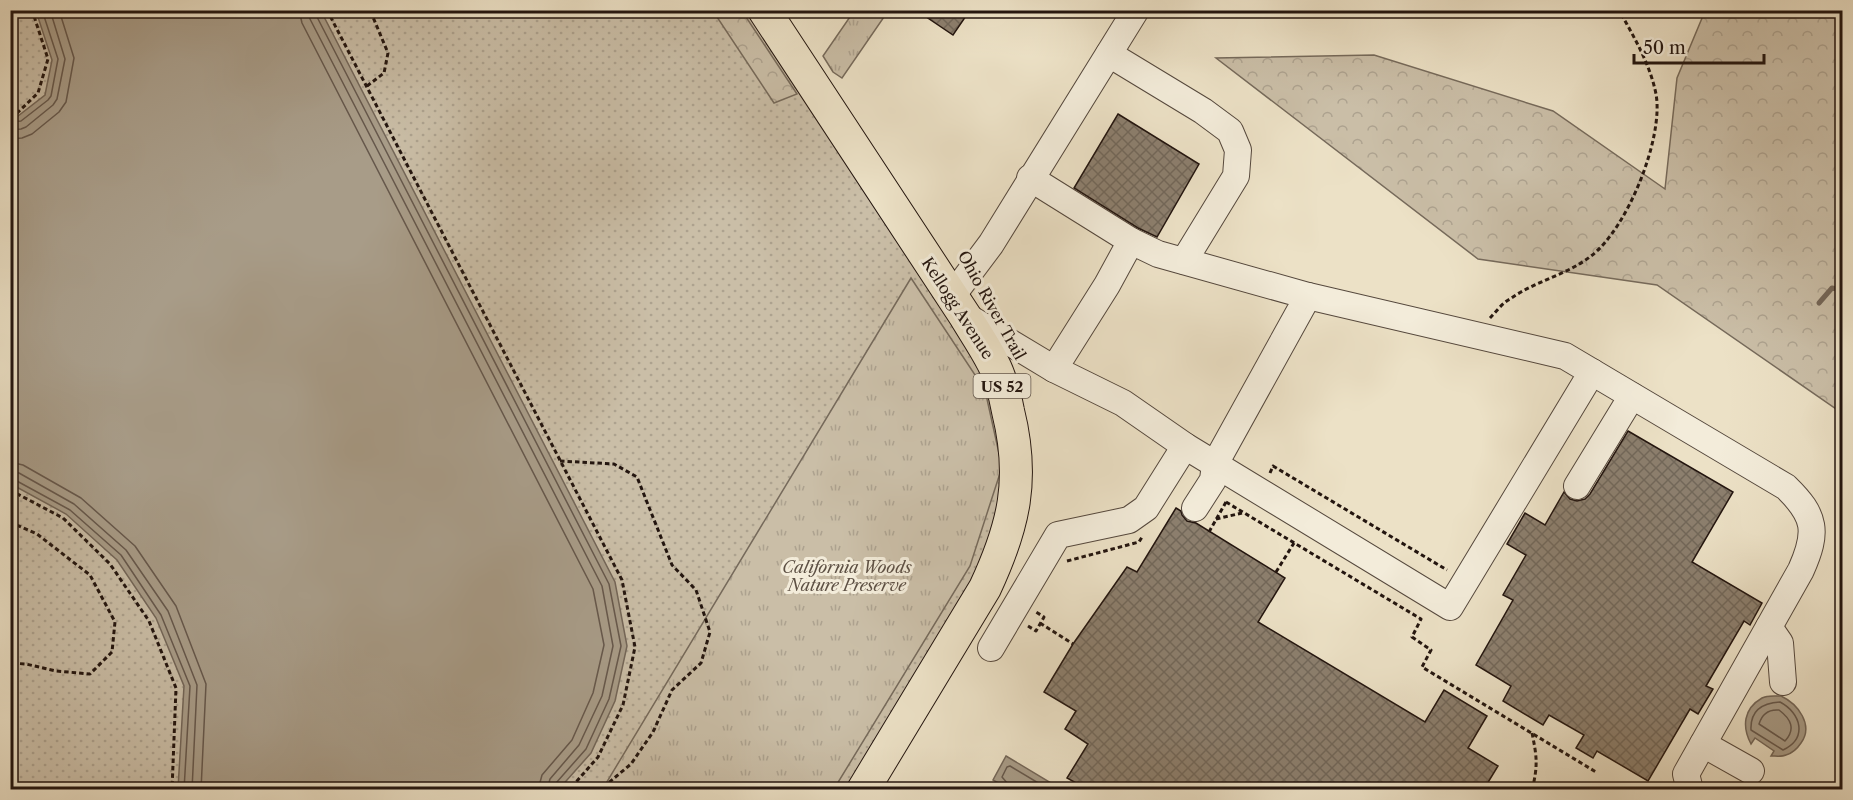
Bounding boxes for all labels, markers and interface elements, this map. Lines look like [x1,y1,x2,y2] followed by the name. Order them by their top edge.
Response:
[1634,27,1764,65] scale bar
[1643,37,1686,59] text: 50 m
[954,247,1030,363] street label: Ohio River Trail
[918,253,998,363] street label: Kellogg Avenue
[974,374,1030,398] road number: US 52
[782,557,912,595] park label: California Woods Nature Preserve

